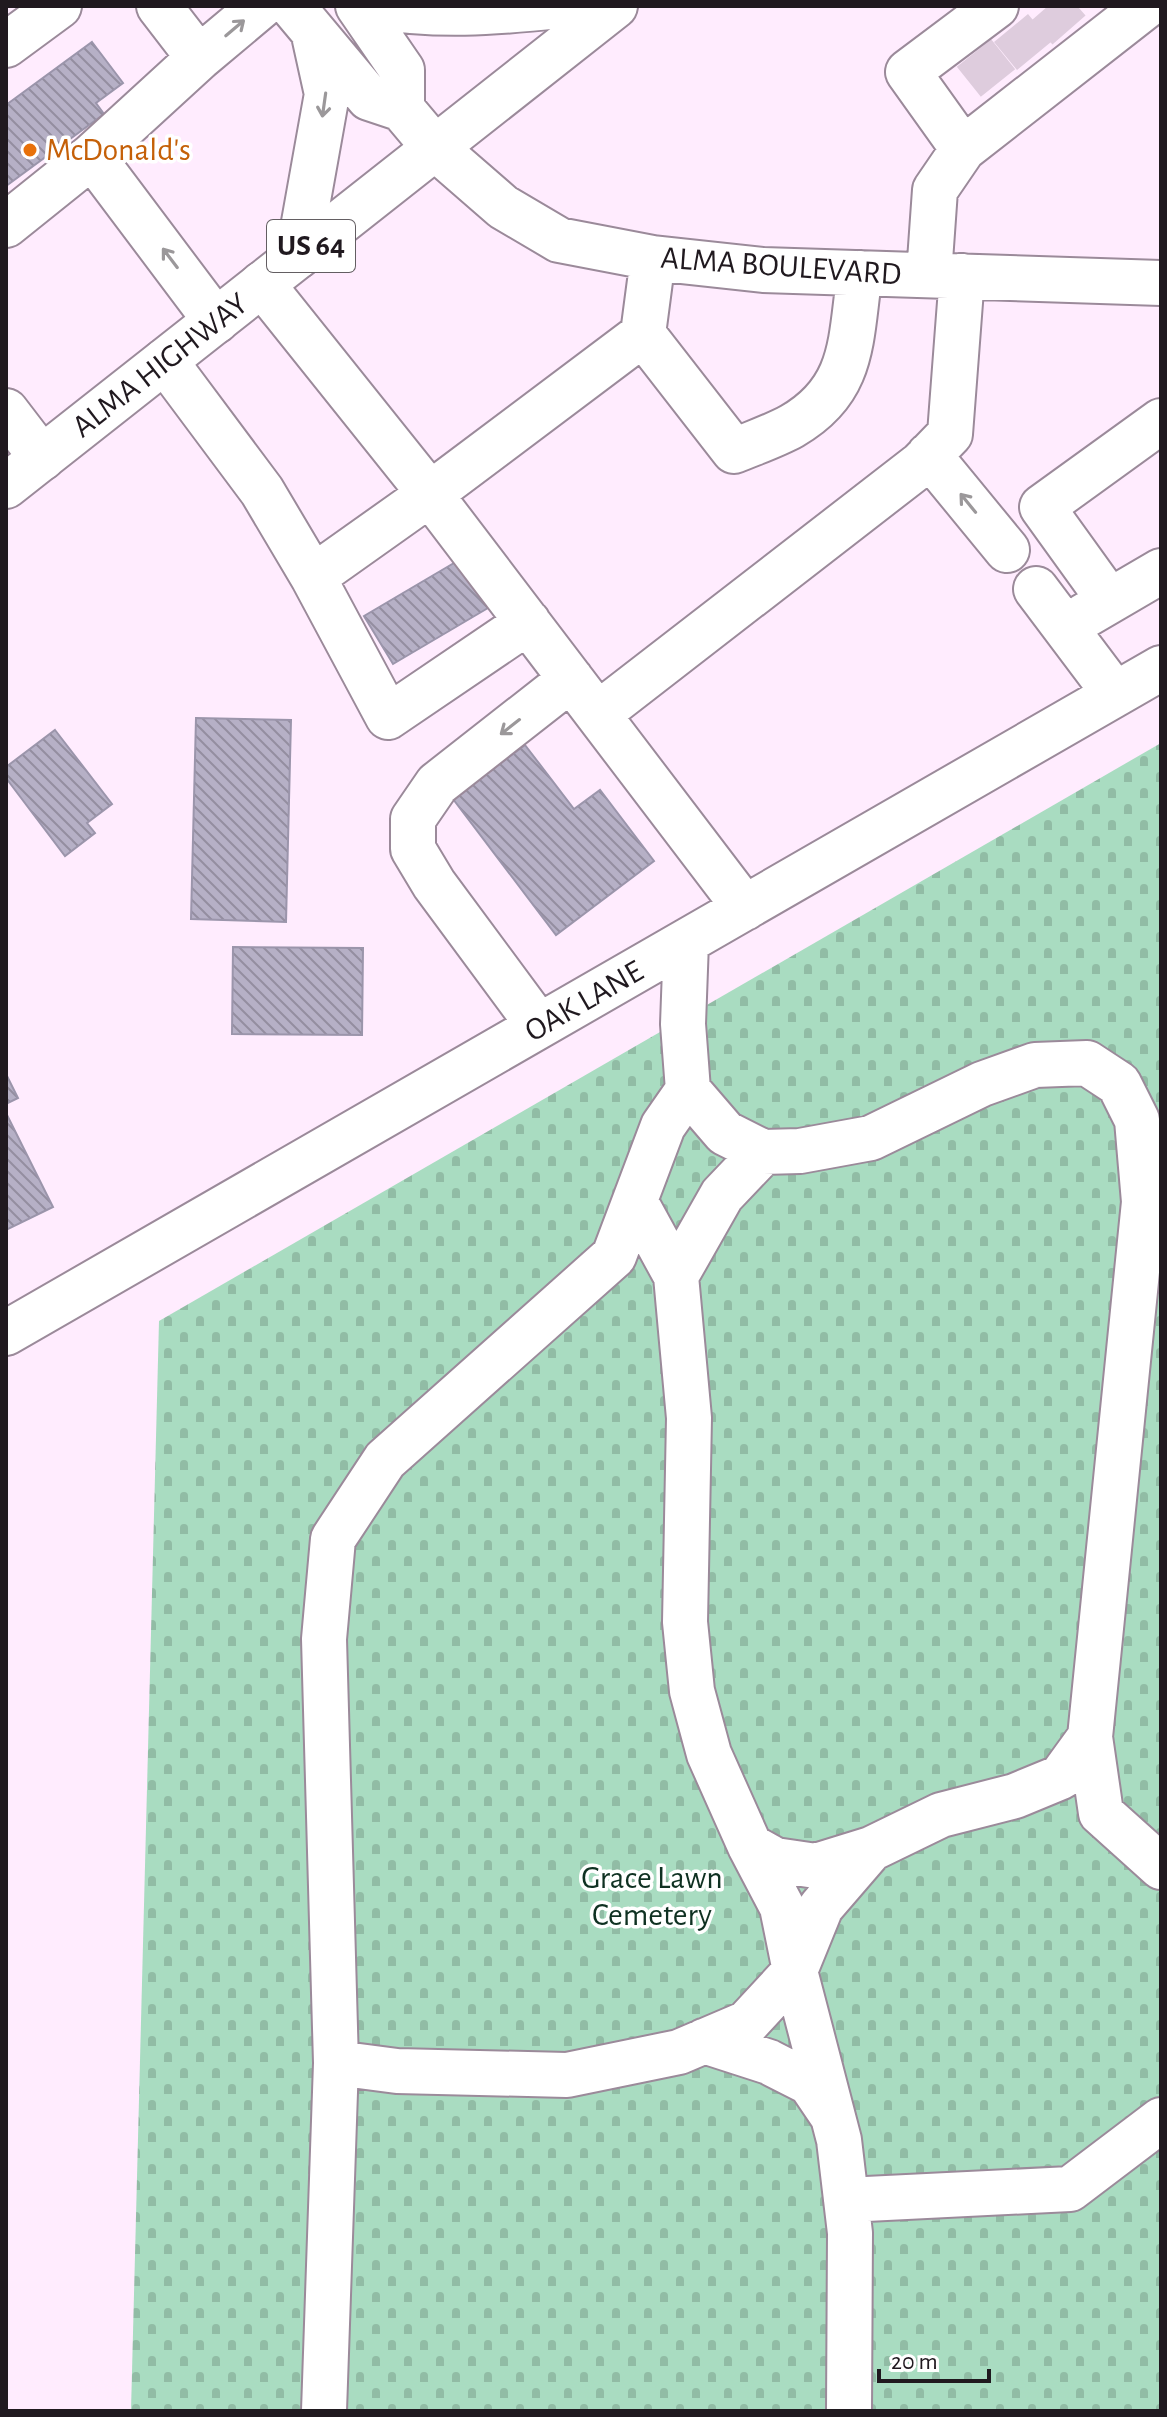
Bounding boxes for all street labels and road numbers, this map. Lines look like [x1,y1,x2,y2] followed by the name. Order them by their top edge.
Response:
[267,220,355,272] road number: US 64
[659,242,903,290] street label: ALMA BOULEVARD
[66,287,254,443] street label: ALMA HIGHWAY
[520,955,648,1047] street label: OAK LANE

